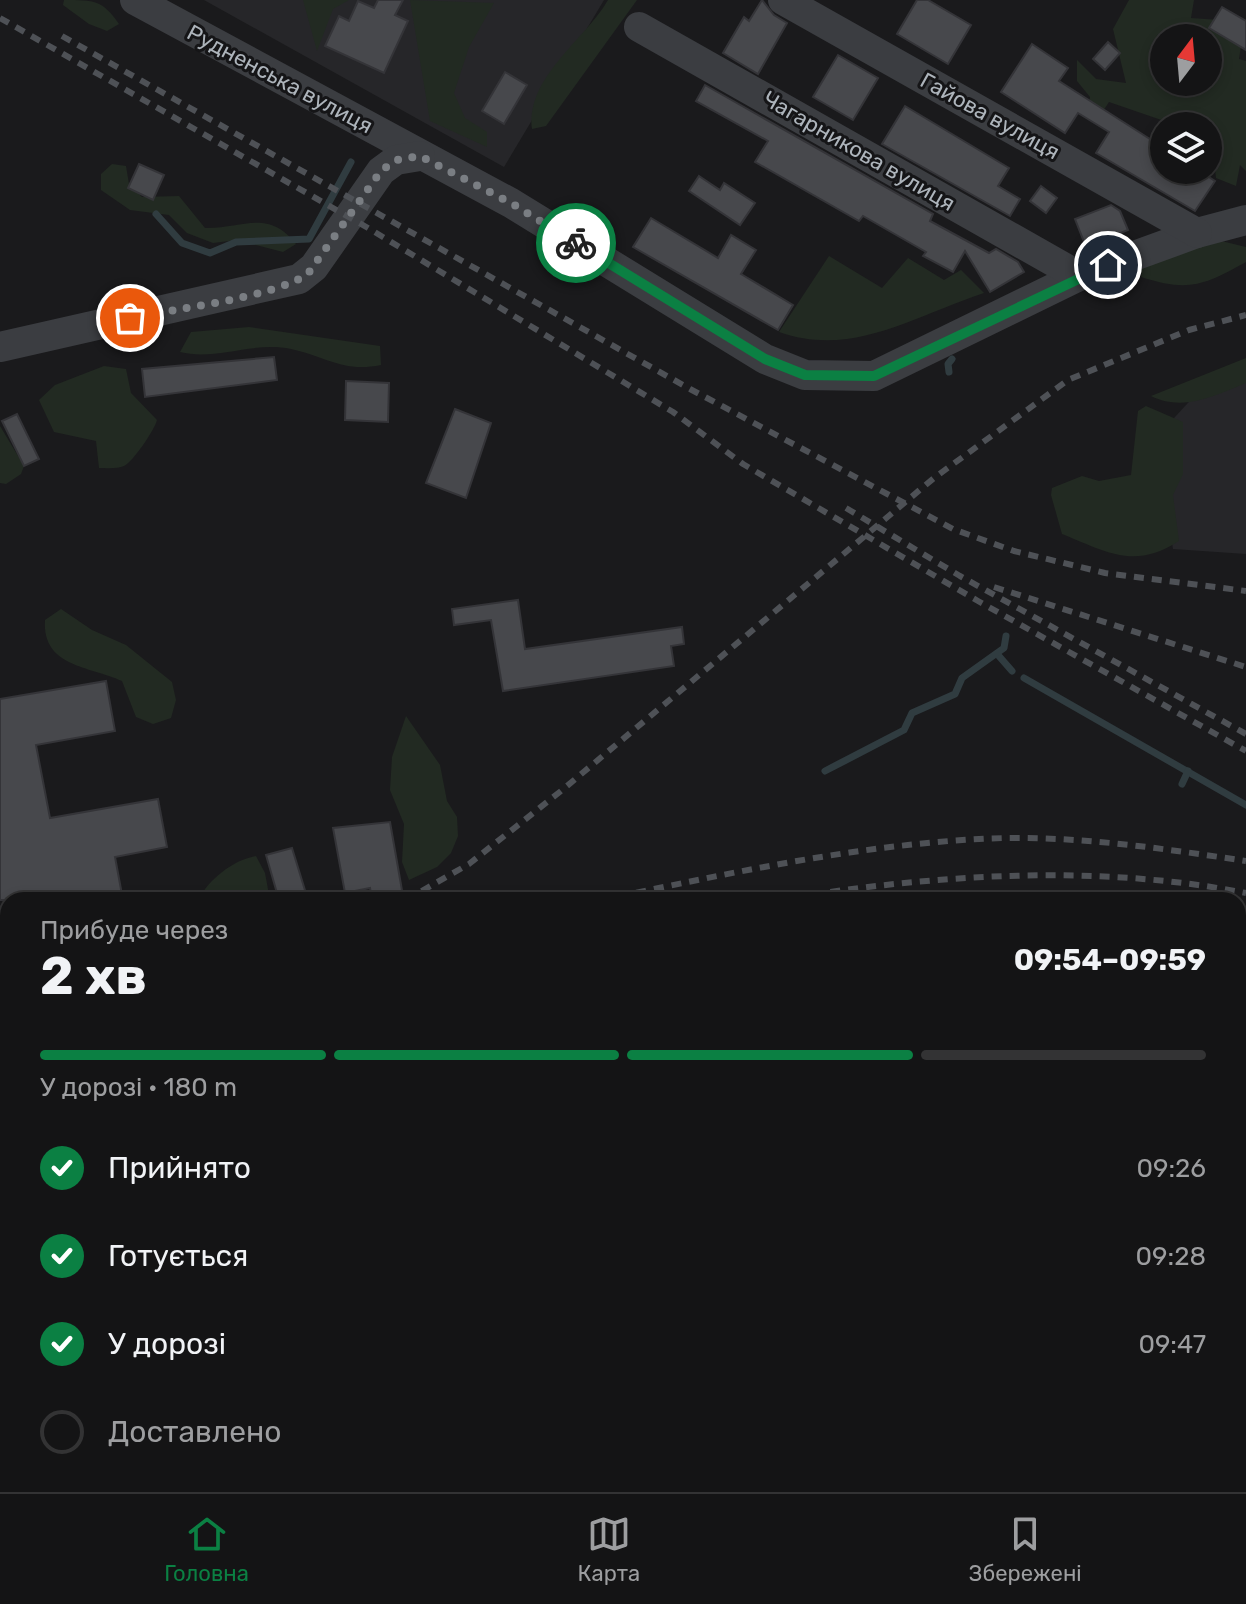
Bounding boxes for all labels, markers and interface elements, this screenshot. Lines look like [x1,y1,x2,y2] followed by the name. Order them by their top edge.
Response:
[183,19,377,139] street label: Рудненська вулиця
[1150,24,1222,96] north arrow
[1150,24,1222,184] map controls
[916,67,1064,165] street label: Гайова вулиця
[758,85,960,217] street label: Чагарникова вулиця
[1150,112,1222,184] button: layers
[536,203,616,283] courier
[554,221,598,265] icon: bike
[1074,231,1142,299] pin
[1086,243,1130,287] icon: home
[96,284,164,352] pin
[108,296,152,340] icon: bag
[40,915,228,946] text: Прибуде через
[1014,942,1206,978] text: 09:54–09:59
[40,945,147,1007] text: 2 хв
[40,1072,237,1103] text: У дорозі · 180 m
[40,1146,84,1190] icon: check
[108,1150,251,1186] text: Прийнято
[1136,1153,1206,1184] text: 09:26
[40,1234,84,1278] icon: check
[108,1238,248,1274] text: Готується
[1136,1241,1206,1272] text: 09:28
[40,1322,84,1366] icon: check
[108,1326,226,1362] text: У дорозі
[1138,1329,1206,1360] text: 09:47
[108,1414,281,1450] text: Доставлено
[164,1512,249,1587] tab: Головна
[577,1512,640,1587] tab: Карта
[969,1512,1082,1587] tab: Збережені

